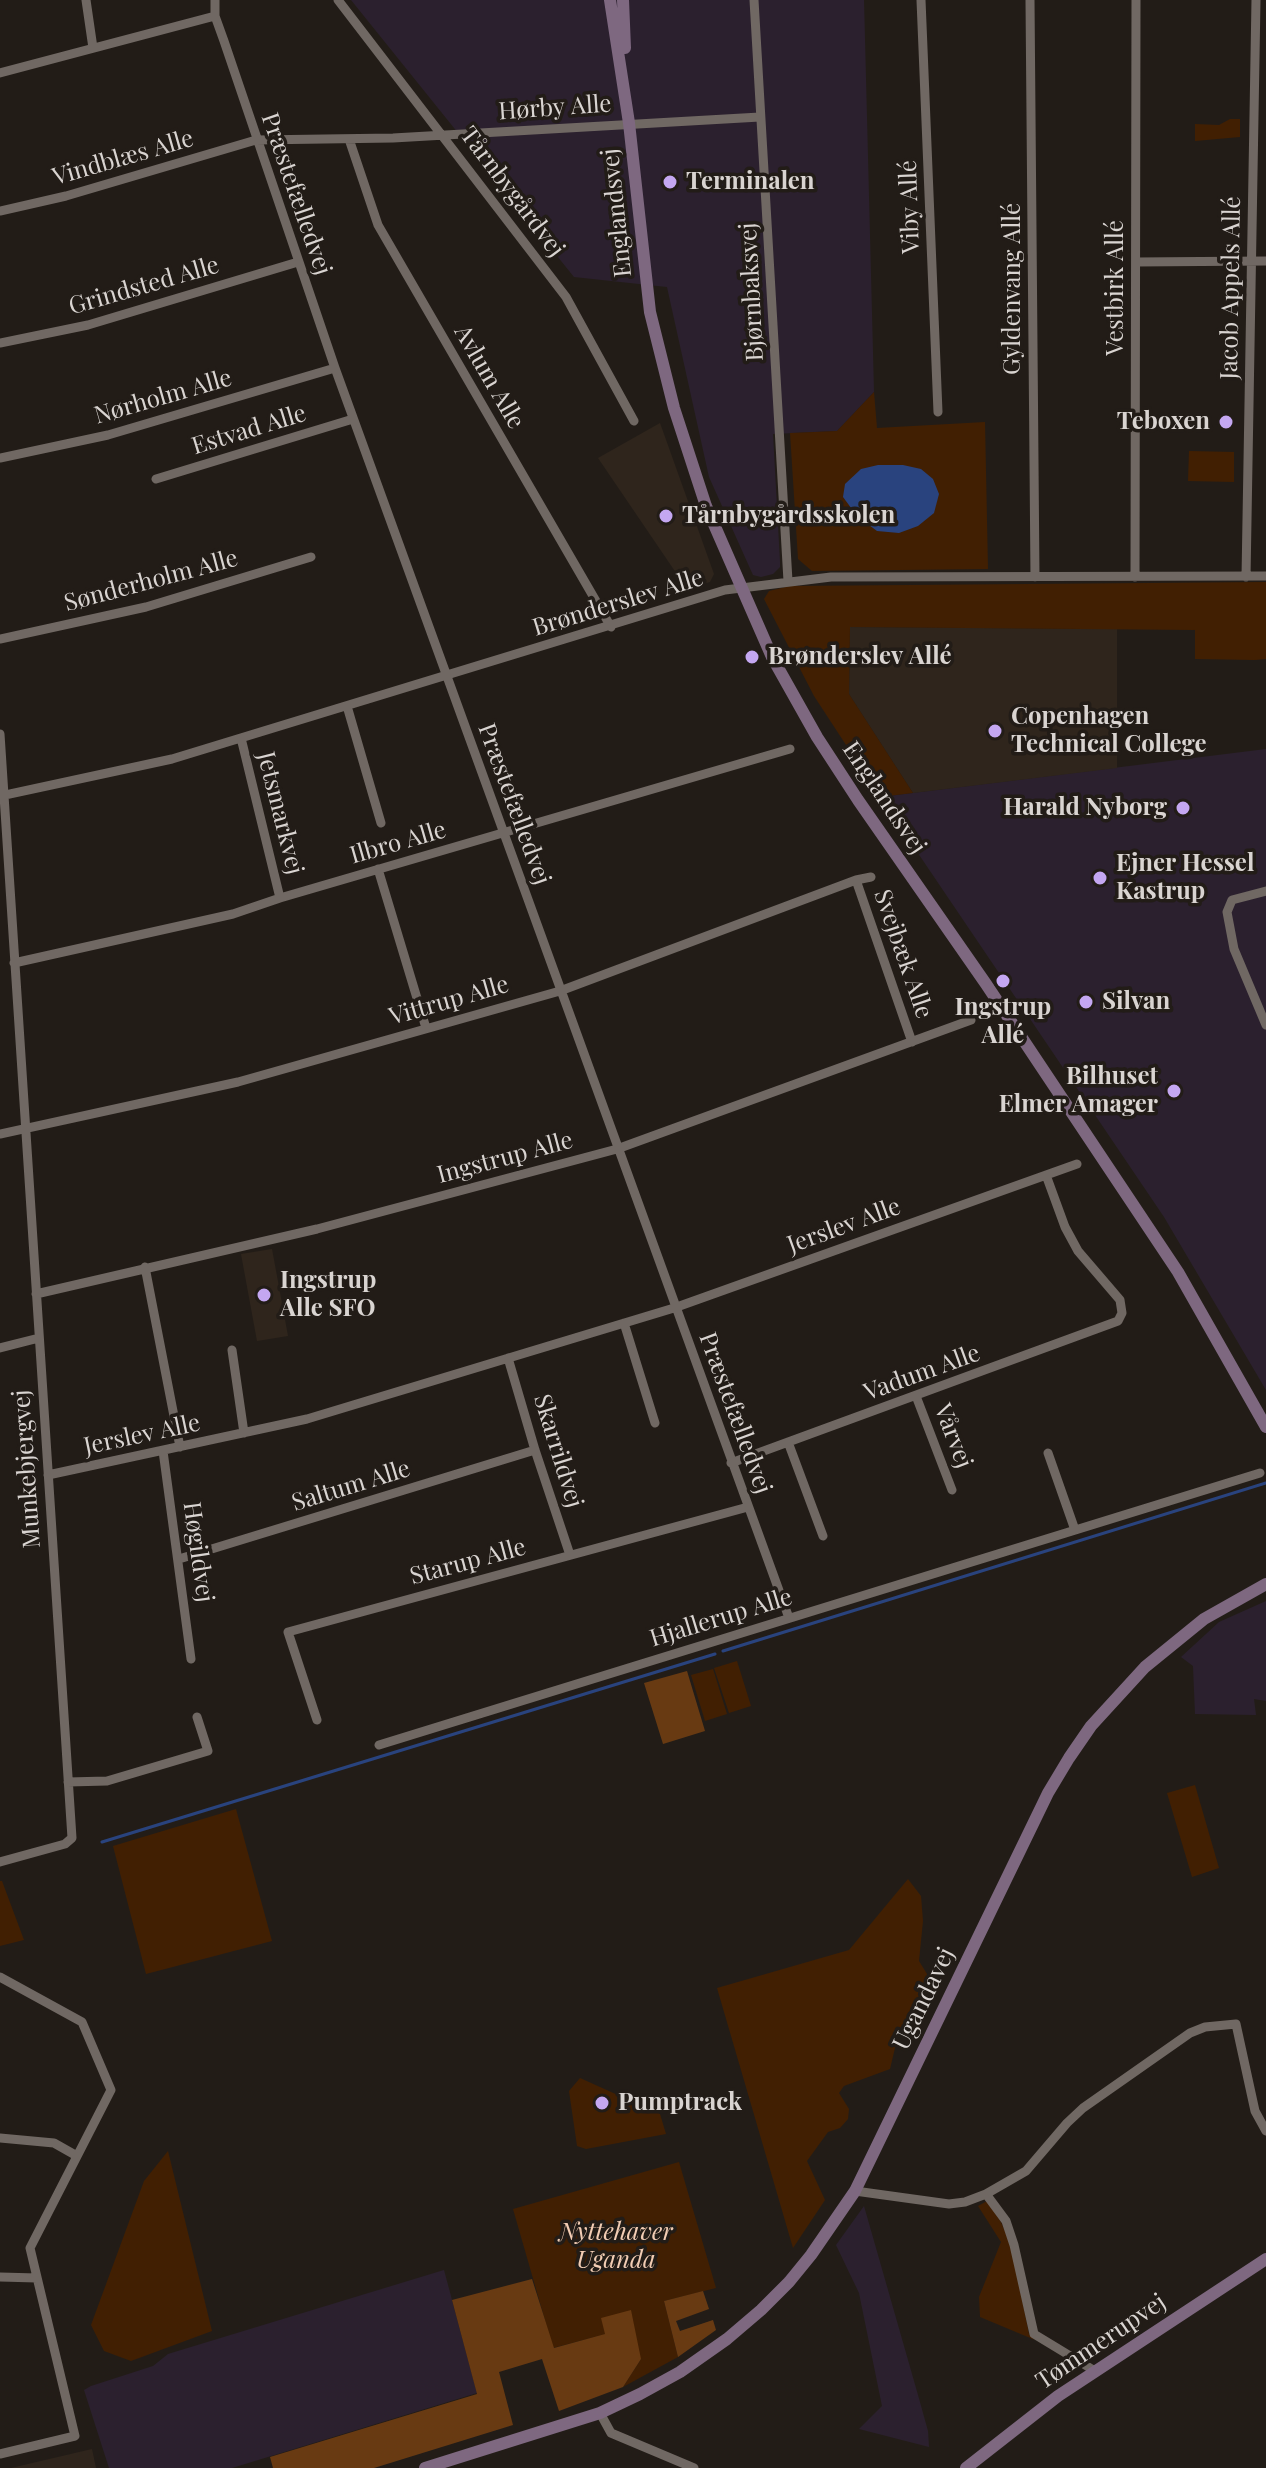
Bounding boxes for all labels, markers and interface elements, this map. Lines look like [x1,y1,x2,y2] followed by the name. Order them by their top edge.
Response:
[498,90,612,126] street label: Hørby Alle
[255,109,337,279] street label: Præstefælledvej
[454,121,570,263] street label: Tårnbygårdvej
[49,124,197,192] street label: Vindblæs Alle
[596,147,638,279] street label: Englandsvej
[894,160,926,254] street label: Viby Allé
[686,168,815,196] place label: Terminalen
[661,173,679,191] marker: Terminalen
[1215,196,1247,380] street label: Jacob Appels Allé
[999,203,1027,375] street label: Gyldenvang Allé
[1102,220,1130,356] street label: Vestbirk Allé
[734,222,770,362] street label: Bjørnbaksvej
[66,251,222,321] street label: Grindsted Alle
[448,320,530,434] street label: Avlum Alle
[91,364,235,430] street label: Nørholm Alle
[188,399,310,461] street label: Estvad Alle
[1117,408,1210,436] place label: Teboxen
[1217,413,1235,431] marker: Teboxen
[682,502,895,530] place label: Tårnbygårdsskolen
[657,507,675,525] marker: Tårnbygårdsskolen
[61,544,241,618] street label: Sønderholm Alle
[529,563,707,643] street label: Brønderslev Alle
[768,643,952,671] place label: Brønderslev Allé
[743,648,761,666] marker: Brønderslev Allé
[1011,703,1206,759] place label: Copenhagen Technical College
[471,719,557,889] street label: Præstefælledvej
[986,722,1004,740] marker: Copenhagen Technical College
[836,736,932,860] street label: Englandsvej
[251,749,309,877] street label: Jetsmarkvej
[1003,794,1167,822] place label: Harald Nyborg
[1174,799,1192,817] marker: Harald Nyborg
[347,816,449,870] street label: Ilbro Alle
[1116,850,1254,906] place label: Ejner Hessel Kastrup
[1091,869,1109,887] marker: Ejner Hessel Kastrup
[868,886,938,1022] street label: Svejbæk Alle
[386,970,512,1032] street label: Vittrup Alle
[994,972,1012,990] marker: Ingstrup Allé
[1102,988,1170,1016] place label: Silvan
[1077,993,1095,1011] marker: Silvan
[955,994,1051,1050] place label: Ingstrup Allé
[999,1063,1158,1119] place label: Bilhuset Elmer Amager
[1165,1082,1183,1100] marker: Bilhuset Elmer Amager
[434,1126,576,1190] street label: Ingstrup Alle
[784,1192,904,1260] street label: Jerslev Alle
[280,1267,376,1323] place label: Ingstrup Alle SFO
[255,1286,273,1304] marker: Ingstrup Alle SFO
[692,1328,778,1498] street label: Præstefælledvej
[860,1339,984,1407] street label: Vadum Alle
[7,1389,47,1549] street label: Munkebjergvej
[527,1391,589,1511] street label: Skarrildvej
[928,1400,978,1472] street label: Vårvej
[81,1409,203,1461] street label: Jerslev Alle
[288,1454,414,1518] street label: Saltum Alle
[177,1500,219,1604] street label: Høgildvej
[407,1533,529,1591] street label: Starup Alle
[646,1583,796,1653] street label: Hjallerup Alle
[887,1943,961,2055] street label: Ugandavej
[618,2089,742,2117] place label: Pumptrack
[593,2094,611,2112] marker: Pumptrack
[559,2219,673,2275] park label: Nyttehaver Uganda
[1031,2288,1171,2396] street label: Tømmerupvej

